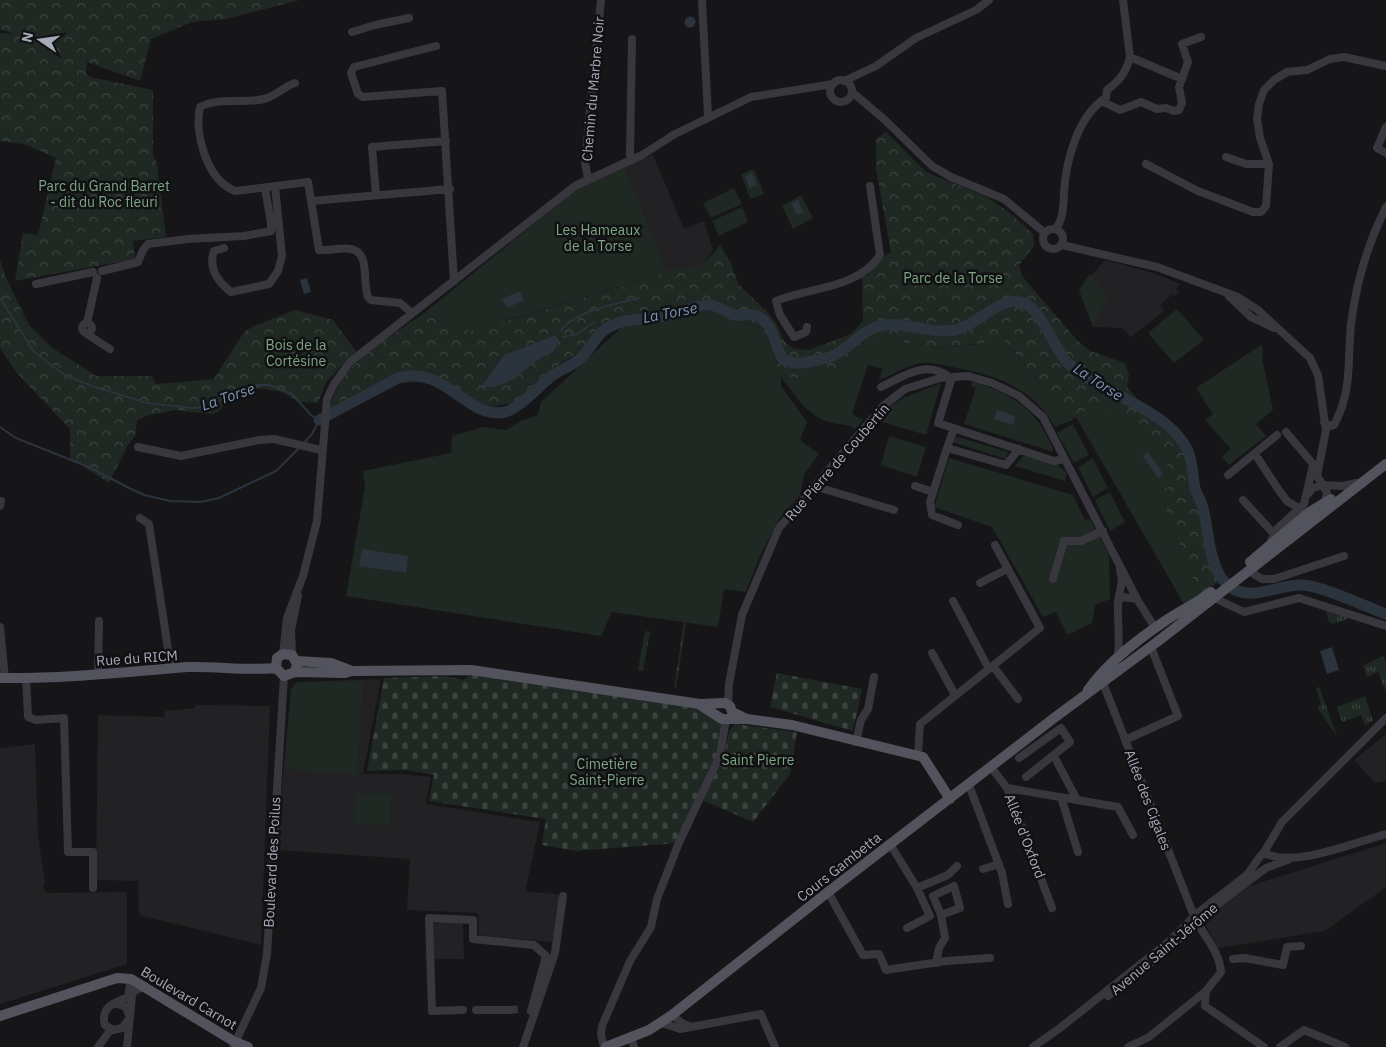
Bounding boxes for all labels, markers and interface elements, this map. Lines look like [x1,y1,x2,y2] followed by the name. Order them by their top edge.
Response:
[15,15,65,65] north arrow
[578,16,608,162] street label: Chemin du Marbre Noir
[17,30,37,44] text: N
[38,177,170,211] park label: Parc du Grand Barret - dit du Roc fleuri
[556,221,640,255] park label: Les Hameaux de la Torse
[903,269,1003,287] park label: Parc de la Torse
[641,298,699,327] water label: La Torse
[266,336,327,370] park label: Bois de la Cortésine
[1070,359,1127,405] water label: La Torse
[199,378,257,414] water label: La Torse
[781,400,893,524] street label: Rue Pierre de Coubertin
[96,646,178,670] street label: Rue du RICM
[1121,747,1176,853] street label: Allée des Cigales
[722,751,795,769] park label: Saint Pierre
[570,755,645,789] park label: Cimetière Saint-Pierre
[1001,791,1049,881] street label: Allée d'Oxford
[260,796,284,928] street label: Boulevard des Poilus
[793,828,885,906] street label: Cours Gambetta
[1107,899,1222,999] street label: Avenue Saint-Jérôme
[138,962,240,1034] street label: Boulevard Carnot

